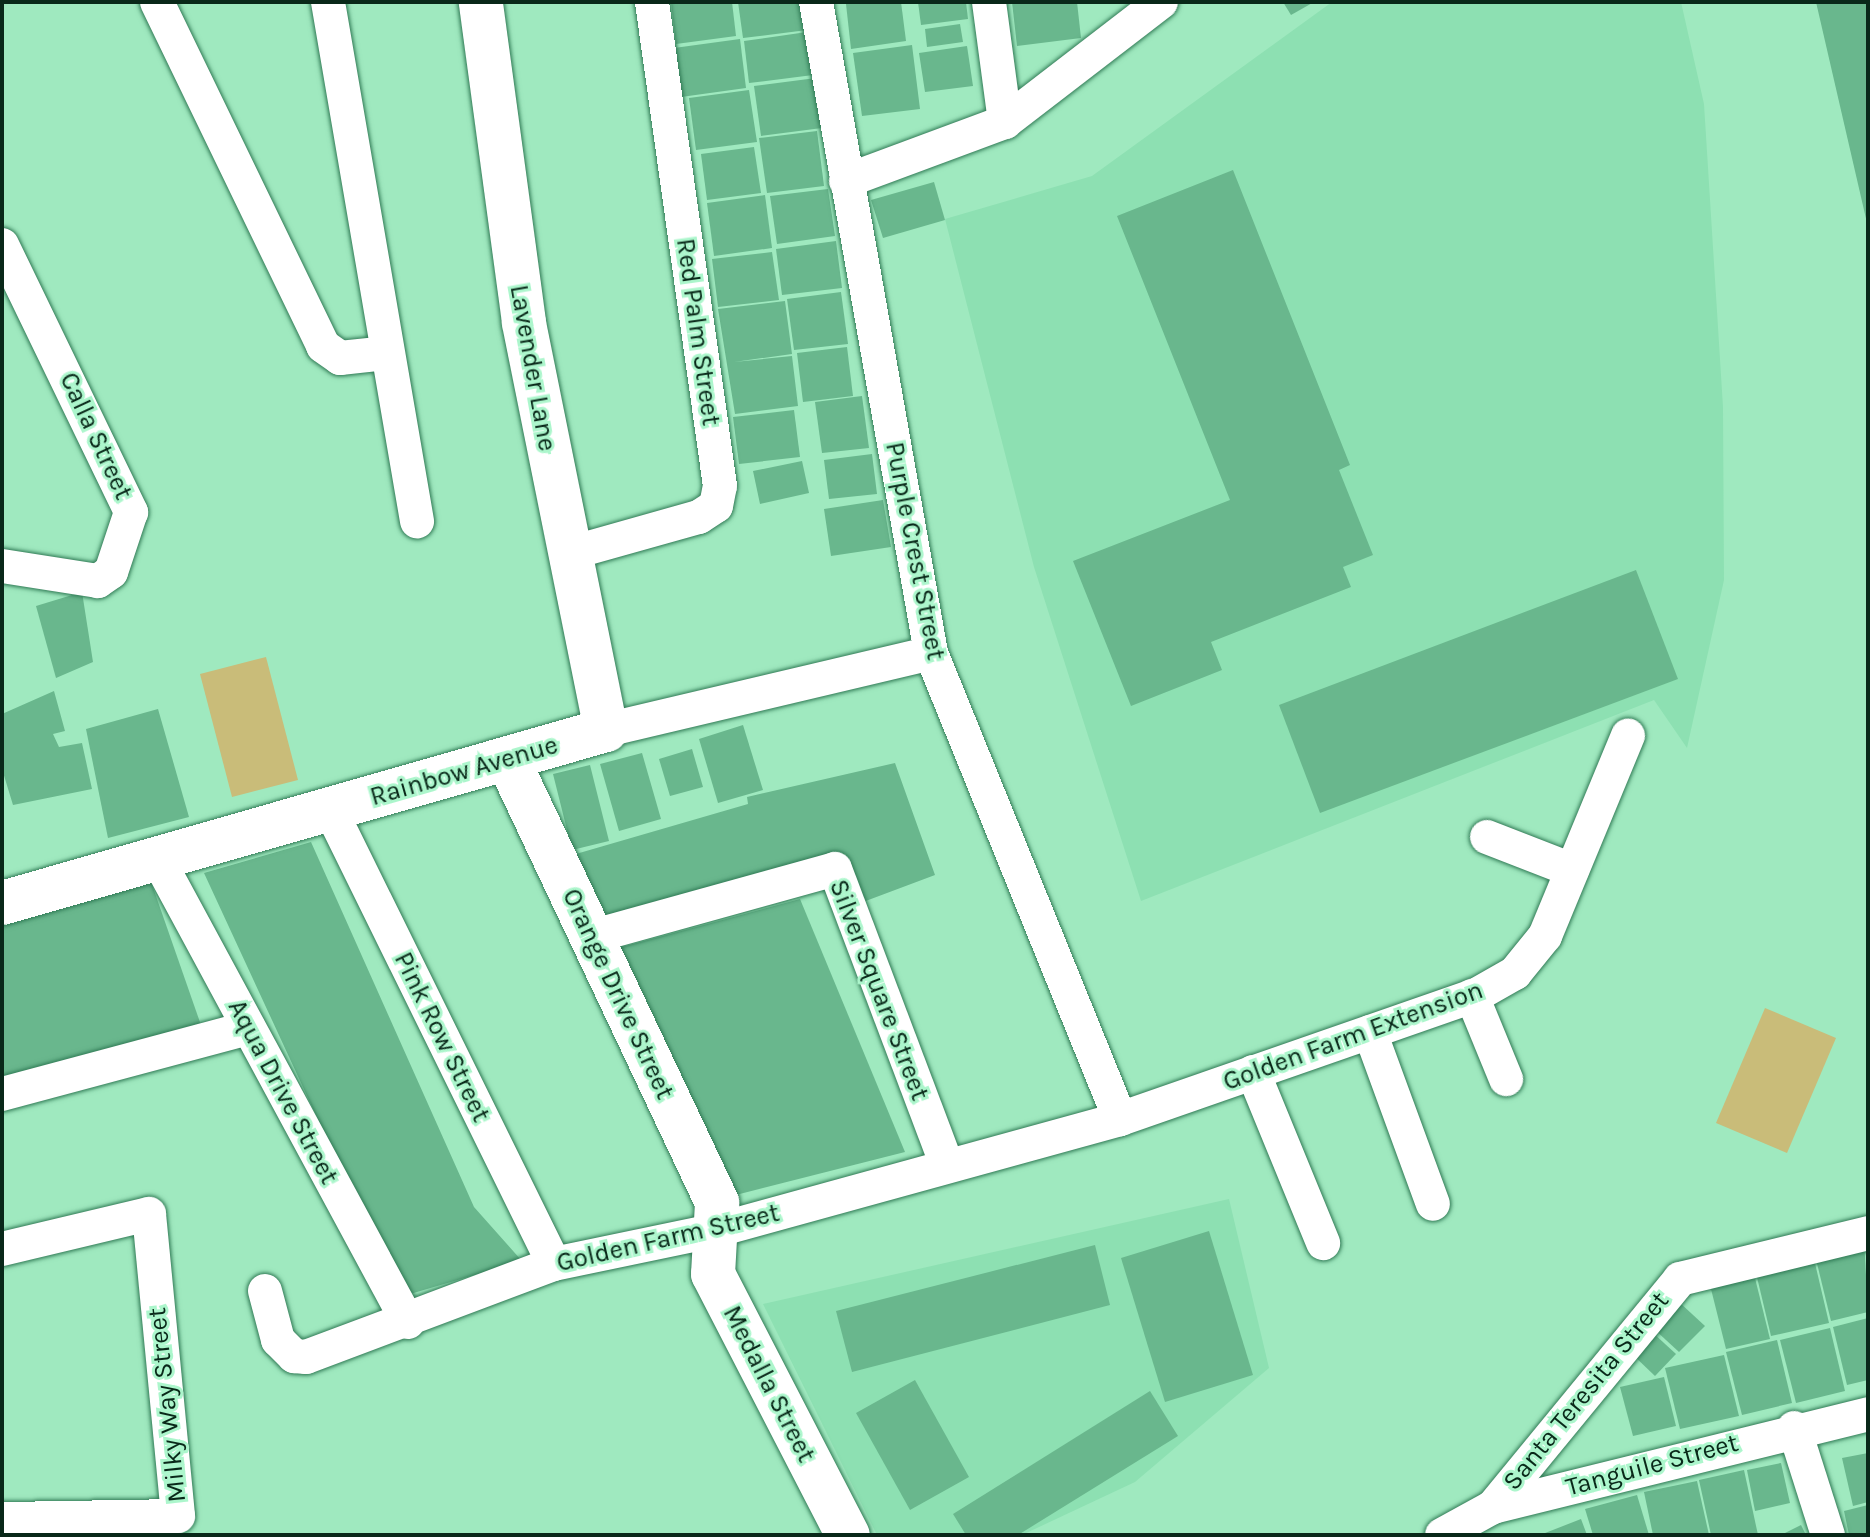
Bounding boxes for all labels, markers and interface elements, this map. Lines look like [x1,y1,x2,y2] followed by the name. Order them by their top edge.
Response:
[669,236,727,428] street label: Red Palm Street
[503,282,563,454] street label: Lavender Lane
[53,367,139,505] street label: Calla Street
[879,439,951,663] street label: Purple Crest Street
[367,729,561,813] street label: Rainbow Avenue
[823,875,935,1105] street label: Silver Square Street
[556,884,680,1104] street label: Orange Drive Street
[387,947,497,1127] street label: Pink Row Street
[1219,974,1487,1098] street label: Golden Farm Extension
[221,994,345,1190] street label: Aqua Drive Street
[554,1197,782,1279] street label: Golden Farm Street
[1496,1286,1676,1496] street label: Santa Teresita Street
[716,1301,822,1467] street label: Medalla Street
[141,1306,193,1504] street label: Milky Way Street
[1562,1427,1742,1503] street label: Tanguile Street

